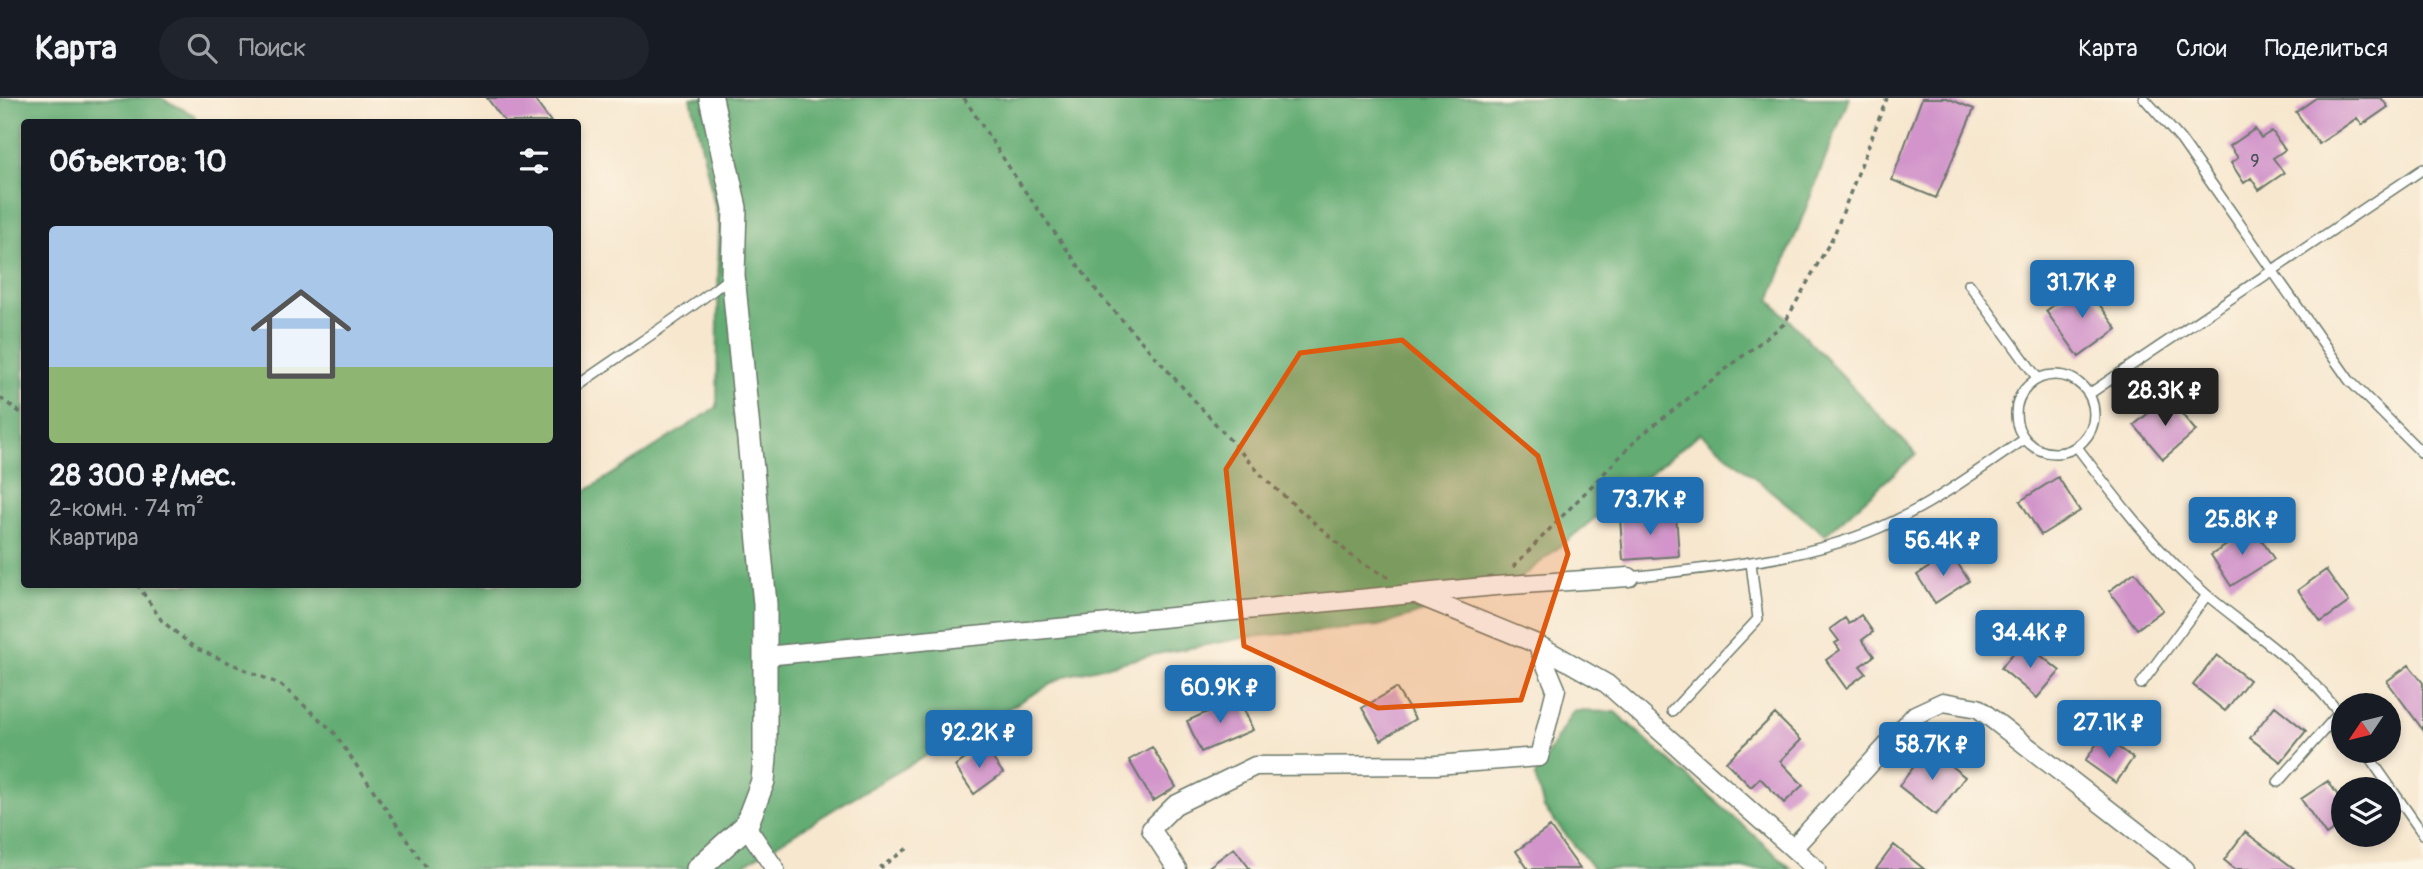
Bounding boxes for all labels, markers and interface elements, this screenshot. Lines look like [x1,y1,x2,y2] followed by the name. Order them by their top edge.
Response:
[159,17,649,80] search box
[35,28,117,69] text: Карта
[183,29,221,67] icon: search
[239,32,307,64] text: Поиск
[2078,34,2138,63] text: Карта
[2176,34,2227,63] text: Слои
[2265,34,2388,63] text: Поделиться
[515,142,553,180] icon: filters
[49,143,227,180] text: Объектов: 10
[2250,150,2260,173] house number: 9
[2017,260,2147,320] pin: 31.7K ₽
[2046,268,2118,297] text: 31.7K ₽
[238,271,364,397] icon: home
[2100,368,2230,428] pin: 28.3K ₽
[2128,376,2202,405] text: 28.3K ₽
[49,457,237,494] text: 28 300 ₽/мес.
[1585,478,1715,537] pin: 73.7K ₽
[1613,485,1687,514] text: 73.7K ₽
[49,494,204,523] text: 2-комн. · 74 m²
[2177,498,2307,557] pin: 25.8K ₽
[2205,505,2279,534] text: 25.8K ₽
[1878,518,2008,578] pin: 56.4K ₽
[49,523,138,552] text: Квартира
[1905,526,1981,555] text: 56.4K ₽
[1965,610,2095,670] pin: 34.4K ₽
[1991,618,2069,647] text: 34.4K ₽
[1155,666,1285,725] pin: 60.9K ₽
[1181,673,1259,702] text: 60.9K ₽
[2331,693,2401,763] north arrow
[2331,693,2401,847] map controls
[2044,700,2174,760] pin: 27.1K ₽
[2073,708,2145,737] text: 27.1K ₽
[914,710,1044,770] pin: 92.2K ₽
[941,718,1017,747] text: 92.2K ₽
[1867,722,1997,782] pin: 58.7K ₽
[1895,730,1969,759] text: 58.7K ₽
[2331,777,2401,847] button: layers

